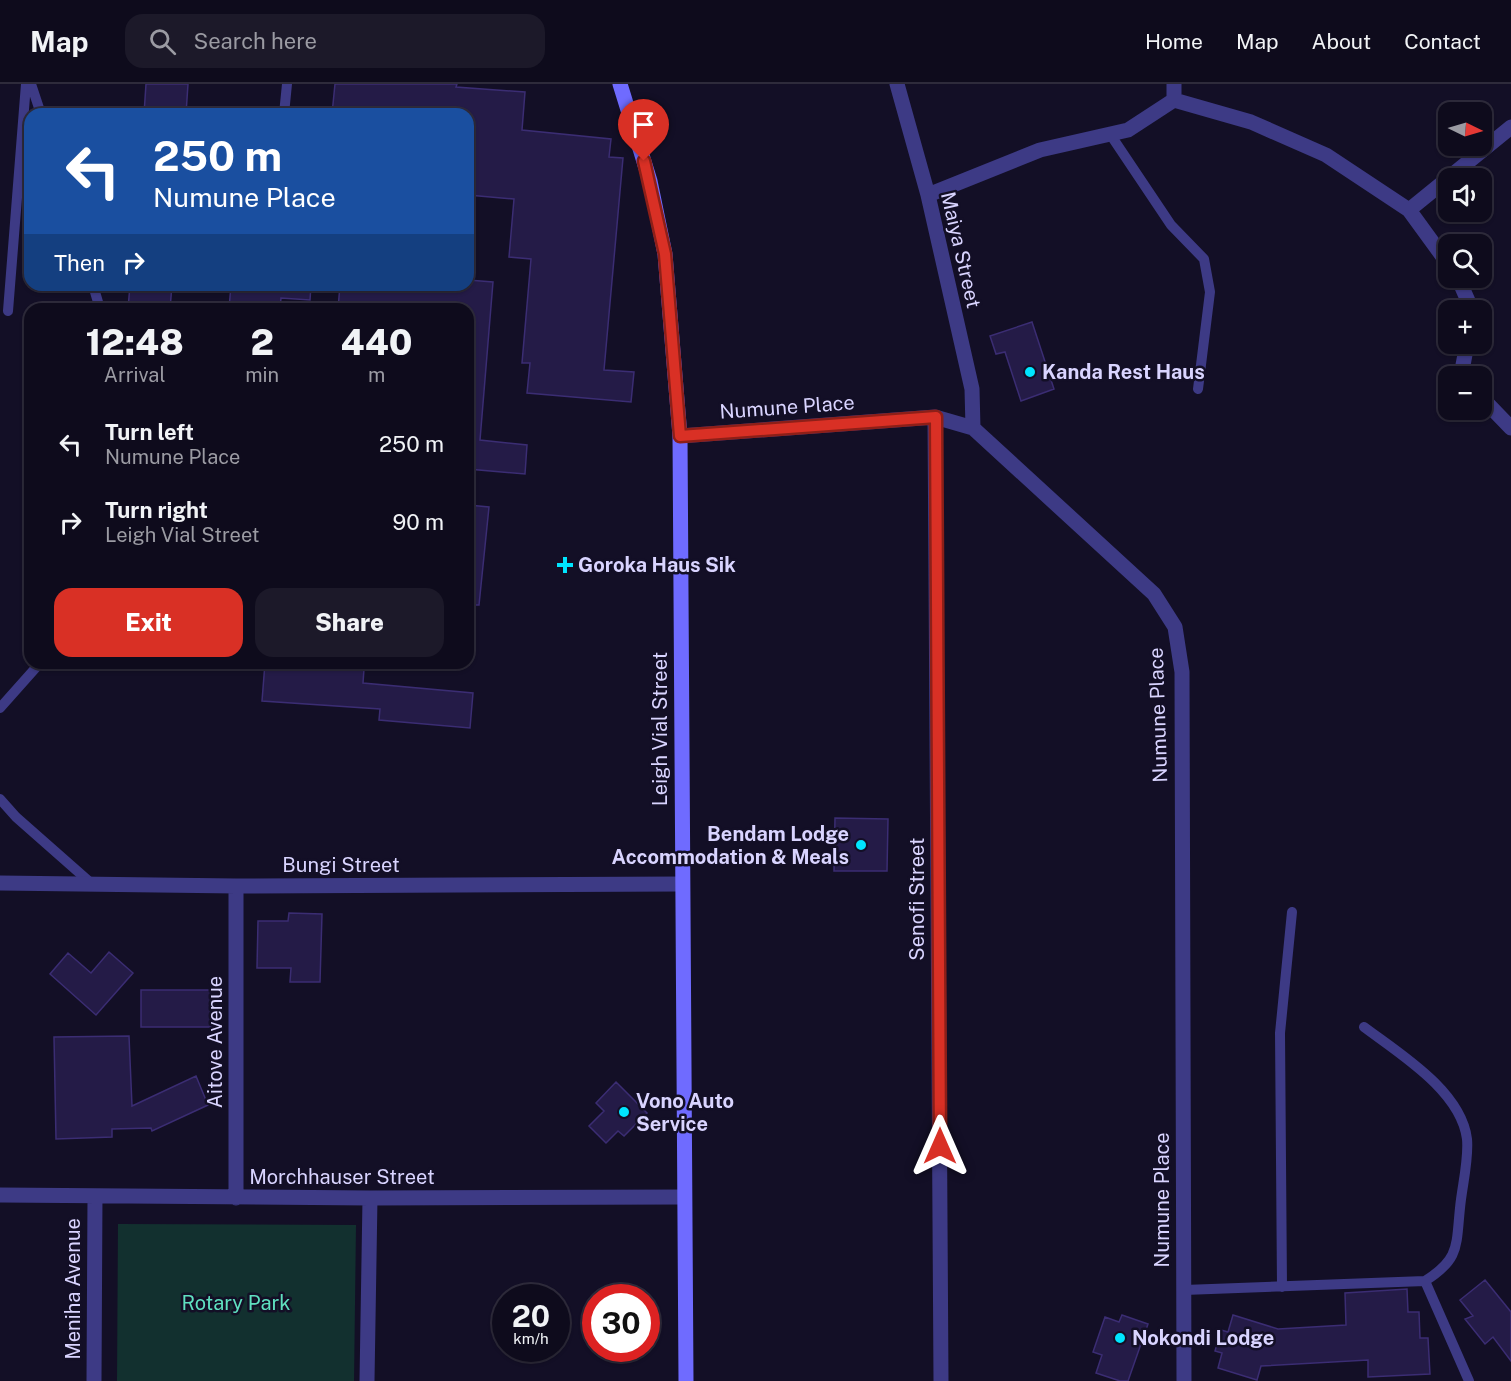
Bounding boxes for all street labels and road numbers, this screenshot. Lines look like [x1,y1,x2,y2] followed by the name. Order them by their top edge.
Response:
[936,190,986,310] street label: Maiya Street
[719,390,855,424] street label: Numune Place
[1144,647,1172,783] street label: Numune Place
[648,652,672,806] street label: Leigh Vial Street
[905,837,929,961] street label: Senofi Street
[282,853,400,877] street label: Bungi Street
[203,976,227,1108] street label: Aitove Avenue
[1150,1132,1174,1268] street label: Numune Place
[249,1165,435,1189] street label: Morchhauser Street
[61,1218,85,1360] street label: Meniha Avenue

